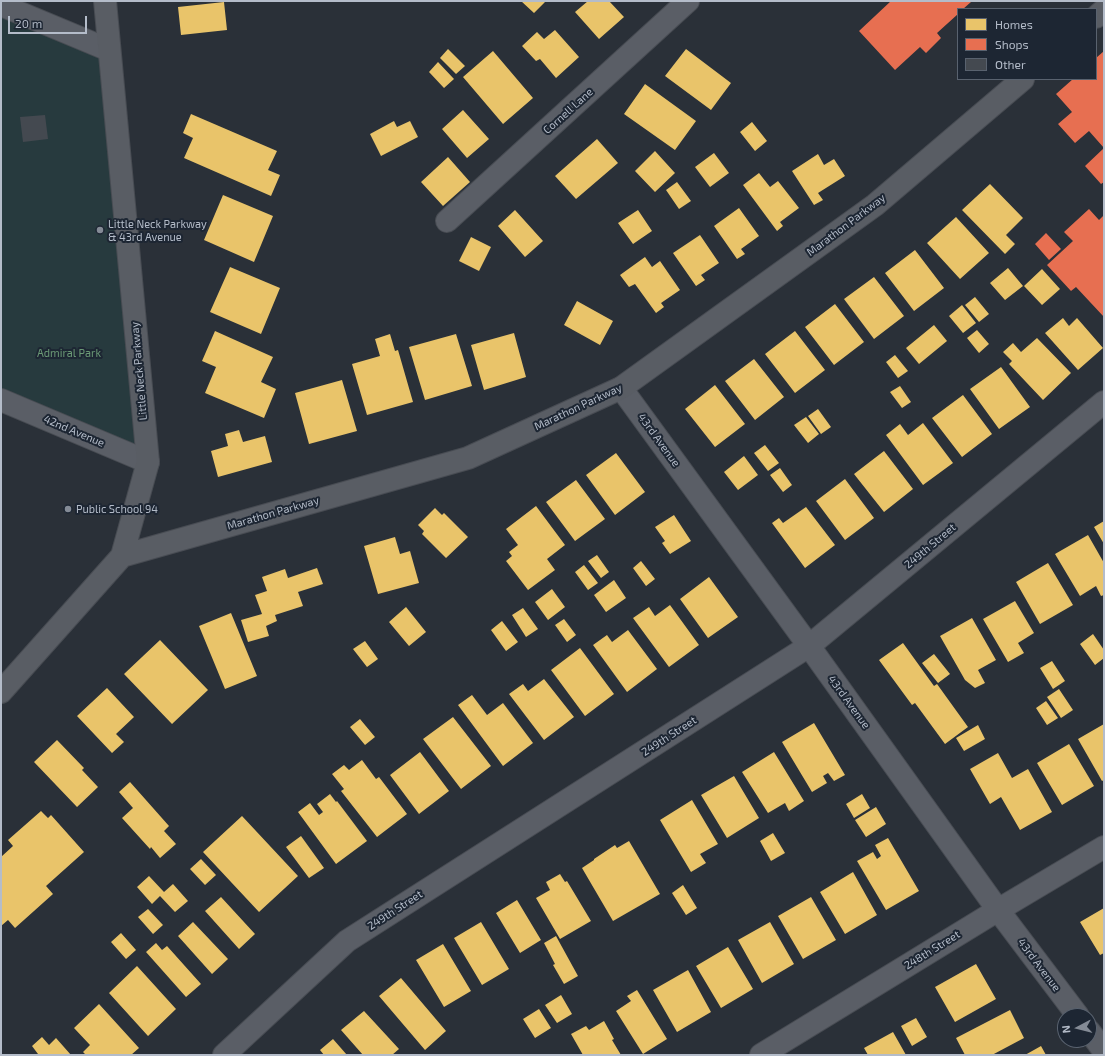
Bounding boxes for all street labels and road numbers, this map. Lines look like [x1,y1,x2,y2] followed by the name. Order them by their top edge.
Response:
[540,85,596,137] street label: Cornell Lane
[804,191,888,259] street label: Marathon Parkway
[128,321,150,421] street label: Little Neck Parkway
[532,381,624,433] street label: Marathon Parkway
[635,411,683,469] street label: 43rd Avenue
[42,412,106,450] street label: 42nd Avenue
[225,494,321,532] street label: Marathon Parkway
[902,521,958,571] street label: 249th Street
[825,673,873,731] street label: 43rd Avenue
[639,713,699,759] street label: 249th Street
[365,887,425,933] street label: 249th Street
[902,928,962,972] street label: 248th Street
[1015,936,1063,994] street label: 43rd Avenue

